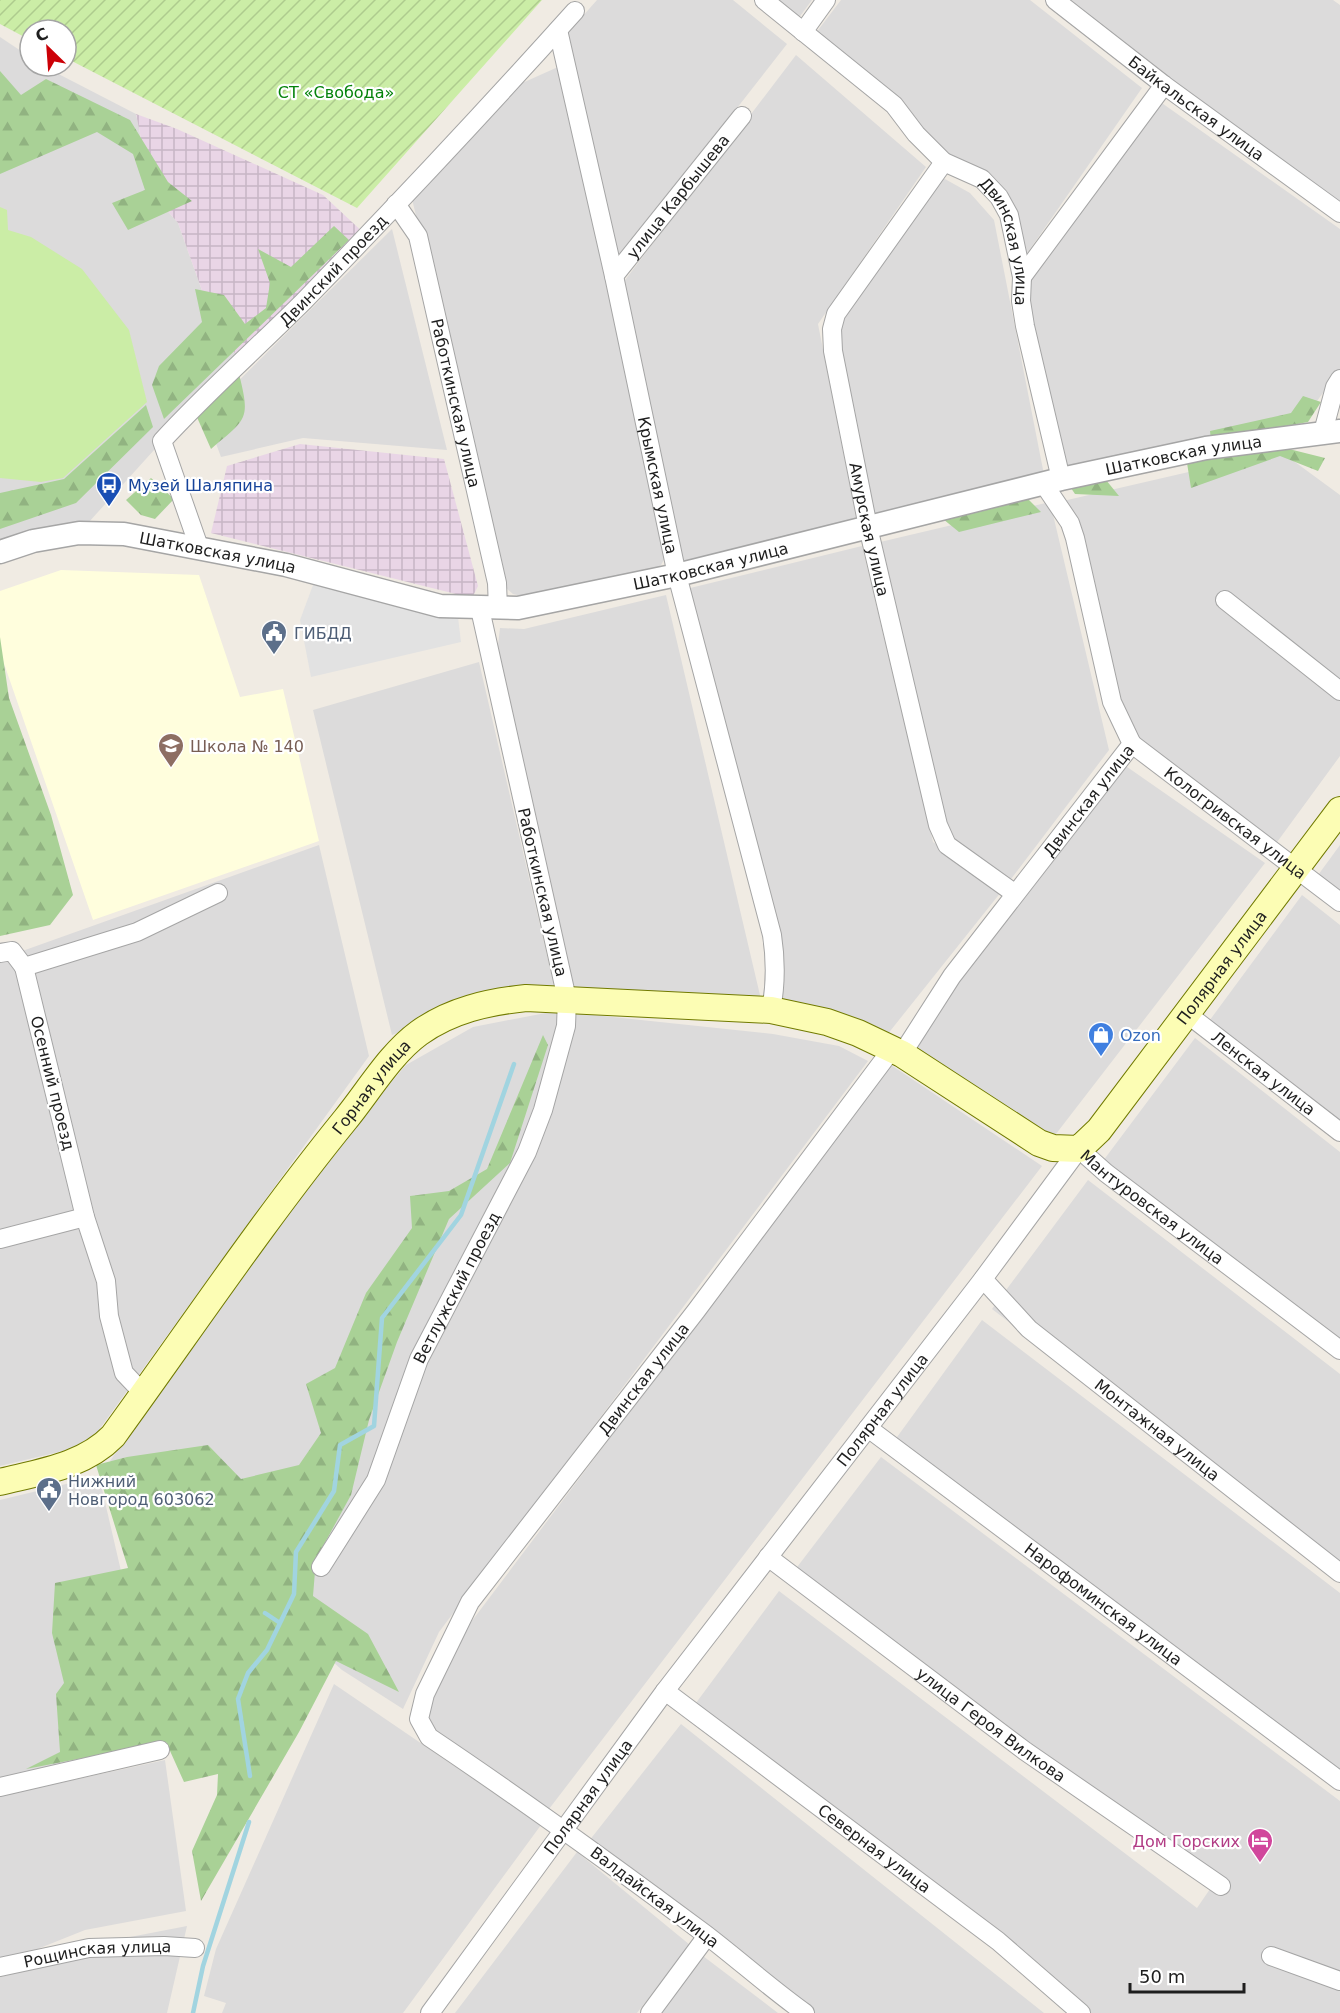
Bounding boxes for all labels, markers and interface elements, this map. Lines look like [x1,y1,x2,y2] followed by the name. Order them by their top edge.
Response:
[18,18,78,78] north arrow
[33,24,51,46] text: С
[1124,52,1268,165] street label: Байкальская улица
[278,83,394,102] park label: СТ «Свобода»
[623,131,733,263] street label: улица Карбышева
[975,174,1031,306] street label: Двинская улица
[275,211,391,330] street label: Двинский проезд
[427,317,484,489] street label: Работкинская улица
[634,415,681,556] street label: Крымская улица
[1104,432,1263,479] street label: Шатковская улица
[845,461,893,598] street label: Амурская улица
[94,470,124,508] bus stop icon: Музей Шаляпина
[128,476,273,495] place label: Музей Шаляпина
[138,528,298,577] street label: Шатковская улица
[631,539,790,594] street label: Шатковская улица
[259,618,289,656] public building icon: ГИБДД
[294,624,352,643] place label: ГИБДД
[156,731,186,769] school or university icon: Школа № 140
[190,737,304,756] place label: Школа № 140
[1039,741,1138,860] street label: Двинская улица
[1160,763,1310,883] street label: Кологривская улица
[514,806,571,978] street label: Работкинская улица
[1173,907,1271,1028] street label: Полярная улица
[27,1014,78,1152] street label: Осенний проезд
[1086,1020,1116,1058] shop icon: Ozon
[1120,1026,1161,1045] place label: Ozon
[1208,1027,1319,1119] street label: Ленская улица
[328,1036,415,1138] street label: Горная улица
[1076,1146,1227,1269] street label: Мантуровская улица
[409,1209,504,1367] street label: Ветлужский проезд
[594,1319,693,1439] street label: Двинская улица
[833,1350,932,1470] street label: Полярная улица
[1091,1375,1223,1485] street label: Монтажная улица
[68,1472,215,1509] place label: Нижний Новгород 603062
[34,1475,64,1513] public building icon: Нижний Новгород 603062
[1021,1539,1186,1670] street label: Нарофоминская улица
[913,1664,1069,1786] street label: улица Героя Вилкова
[540,1736,637,1858] street label: Полярная улица
[814,1800,934,1897] street label: Северная улица
[1245,1826,1275,1864] hotel icon: Дом Горских
[1133,1832,1240,1851] place label: Дом Горских
[587,1843,723,1952] street label: Валдайская улица
[22,1937,172,1972] street label: Рощинская улица
[1130,1956,1244,1994] scale bar
[1139,1966,1185,1987] text: 50 m

